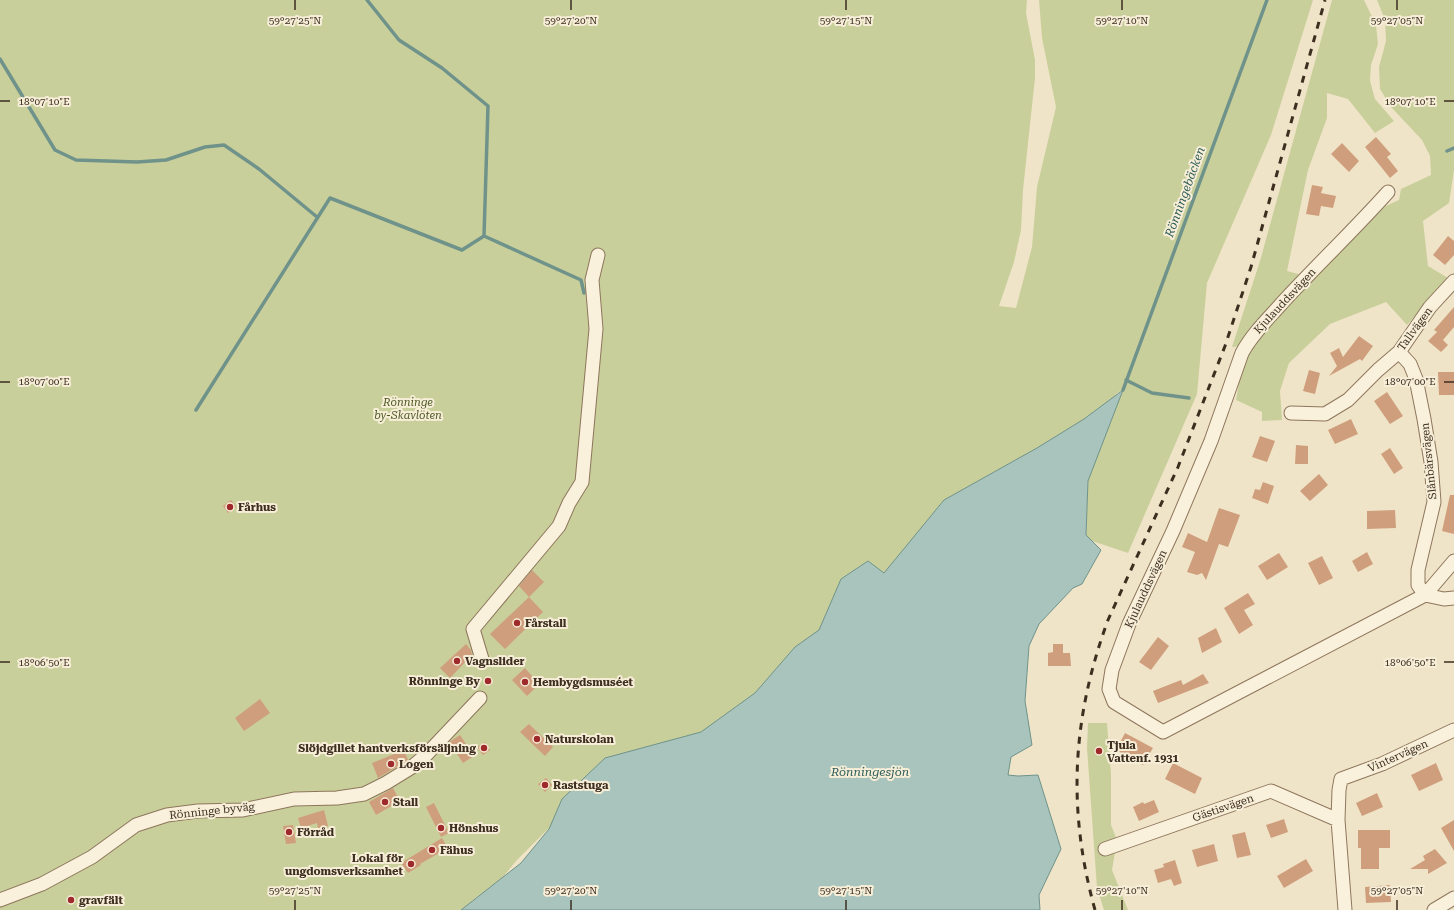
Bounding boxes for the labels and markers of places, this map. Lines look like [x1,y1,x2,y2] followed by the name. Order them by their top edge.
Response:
[238,501,276,514] place label: Fårhus
[225,502,235,512] marker: Fårhus
[525,617,567,630] place label: Fårstall
[512,618,522,628] marker: Fårstall
[465,655,525,668] place label: Vagnslider
[452,656,462,666] marker: Vagnslider
[409,675,480,688] place label: Rönninge By
[483,676,493,686] marker: Rönninge By
[533,676,634,689] place label: Hembygdsmuséet
[520,677,530,687] marker: Hembygdsmuséet
[545,733,615,746] place label: Naturskolan
[532,734,542,744] marker: Naturskolan
[1107,739,1179,765] place label: Tjula Vattenf. 1931
[298,742,476,755] place label: Slöjdgillet hantverksförsäljning
[479,743,489,753] marker: Slöjdgillet hantverksförsäljning
[1094,746,1104,756] marker: Tjula Vattenf. 1931
[399,758,434,771] place label: Logen
[386,759,396,769] marker: Logen
[553,779,609,792] place label: Raststuga
[540,780,550,790] marker: Raststuga
[393,796,418,809] place label: Stall
[380,797,390,807] marker: Stall
[449,822,499,835] place label: Hönshus
[436,823,446,833] marker: Hönshus
[297,826,335,839] place label: Förråd
[284,827,294,837] marker: Förråd
[440,844,473,857] place label: Fähus
[427,845,437,855] marker: Fähus
[285,852,404,878] place label: Lokal för ungdomsverksamhet
[406,859,416,869] marker: Lokal för ungdomsverksamhet
[78,894,123,907] place label: gravfält
[66,895,76,905] marker: gravfält

